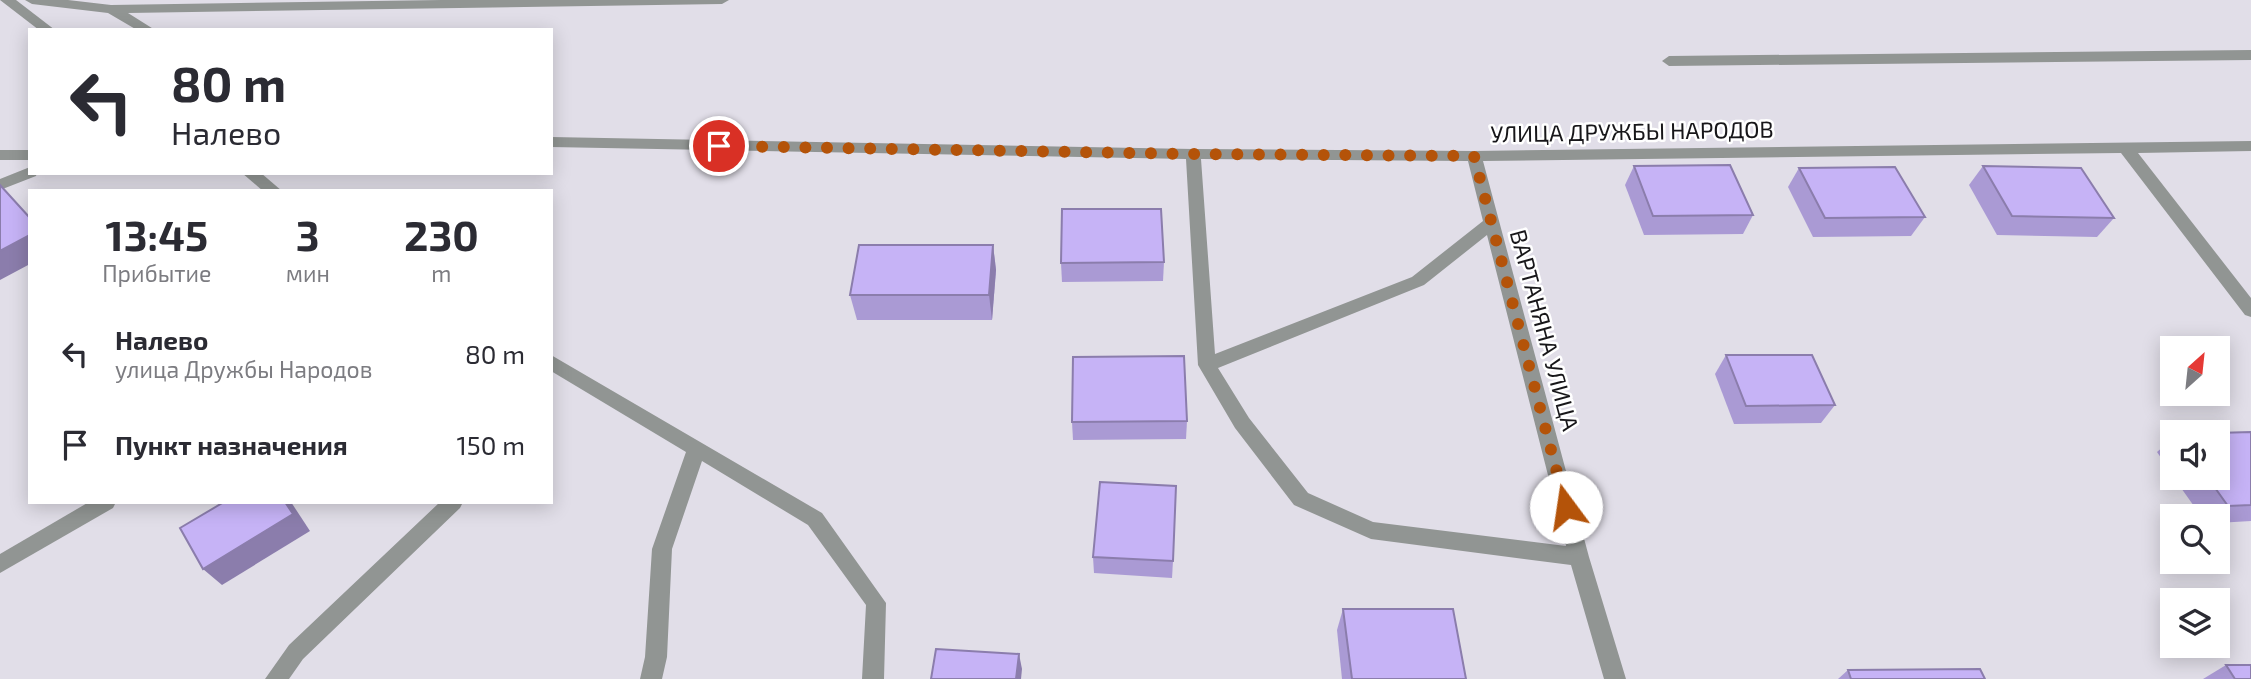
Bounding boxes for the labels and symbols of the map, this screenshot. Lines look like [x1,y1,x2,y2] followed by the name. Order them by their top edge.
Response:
[1490,115,1774,147] street label: УЛИЦА ДРУЖБЫ НАРОДОВ
[689,116,749,176] pin
[1505,226,1585,434] street label: ВАРТАНЯНА УЛИЦА
[2160,336,2230,406] north arrow
[1529,470,1603,544] position arrow

